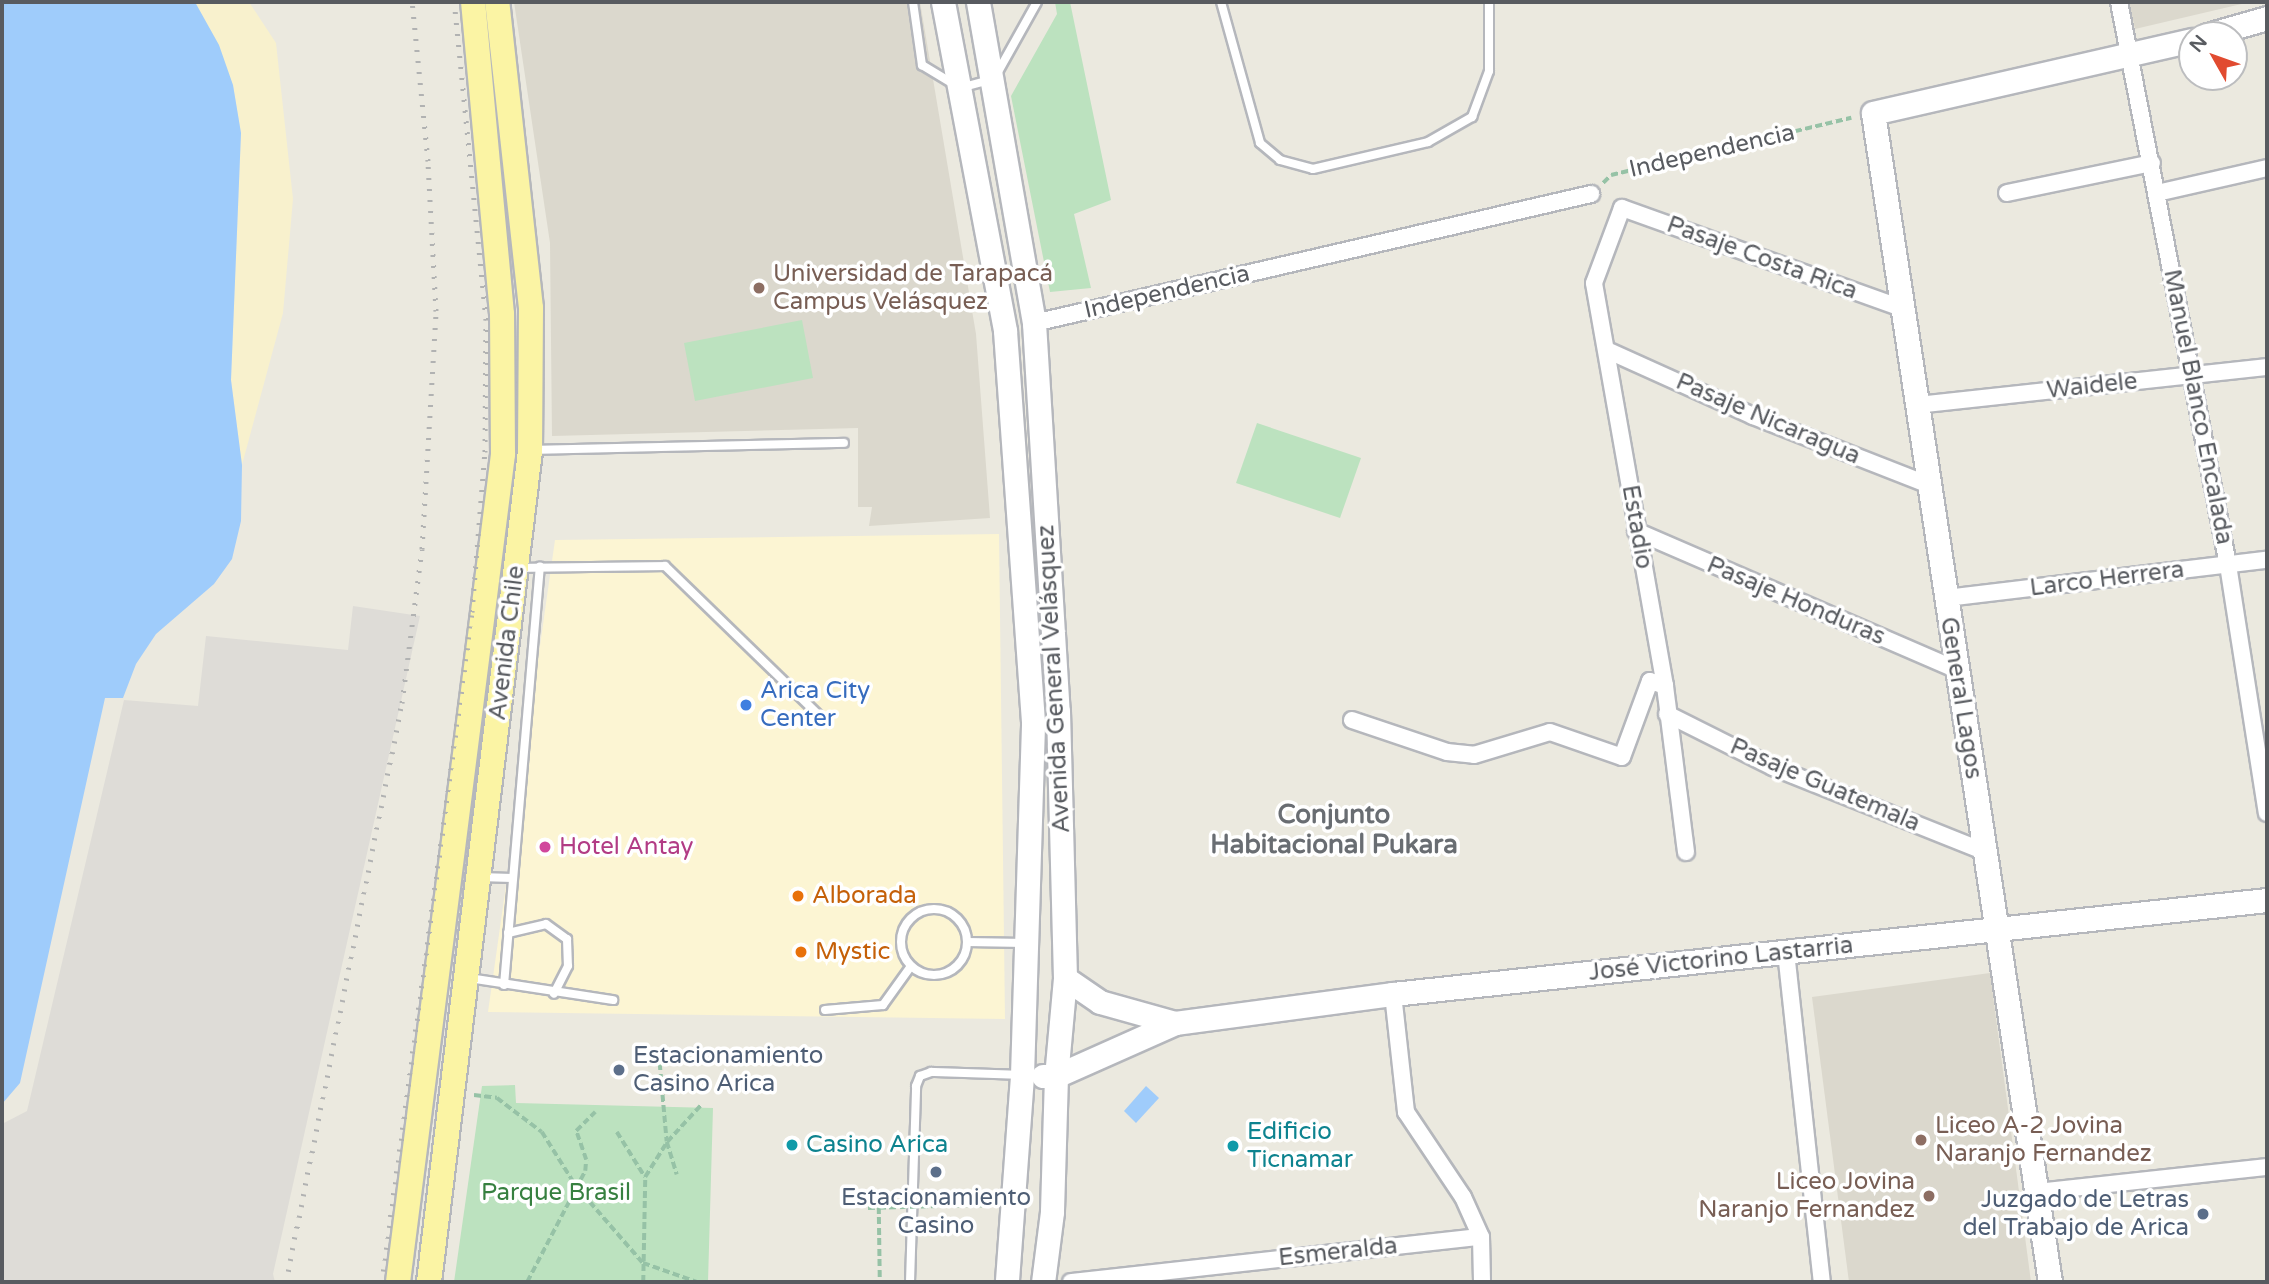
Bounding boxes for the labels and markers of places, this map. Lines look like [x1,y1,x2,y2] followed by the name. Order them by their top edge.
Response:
[773,260,1053,316] place label: Universidad de Tarapacá Campus Velásquez
[751,280,767,296] marker: Universidad de Tarapacá Campus Velásquez
[760,677,870,733] place label: Arica City Center
[738,697,754,713] marker: Arica City Center
[559,833,693,861] place label: Hotel Antay
[537,839,553,855] marker: Hotel Antay
[812,882,917,910] place label: Alborada
[790,888,806,904] marker: Alborada
[815,938,890,966] place label: Mystic
[793,944,809,960] marker: Mystic
[633,1042,823,1098] place label: Estacionamiento Casino Arica
[611,1062,627,1078] marker: Estacionamiento Casino Arica
[1935,1112,2152,1168] place label: Liceo A-2 Jovina Naranjo Fernandez
[1247,1118,1353,1174] place label: Edificio Ticnamar
[806,1131,948,1159] place label: Casino Arica
[1913,1132,1929,1148] marker: Liceo A-2 Jovina Naranjo Fernandez
[784,1137,800,1153] marker: Casino Arica
[1225,1138,1241,1154] marker: Edificio Ticnamar
[928,1164,944,1180] marker: Estacionamiento Casino
[1698,1168,1915,1224] place label: Liceo Jovina Naranjo Fernandez
[841,1184,1031,1240] place label: Estacionamiento Casino
[1962,1186,2189,1242] place label: Juzgado de Letras del Trabajo de Arica
[1921,1188,1937,1204] marker: Liceo Jovina Naranjo Fernandez
[2195,1206,2211,1222] marker: Juzgado de Letras del Trabajo de Arica

